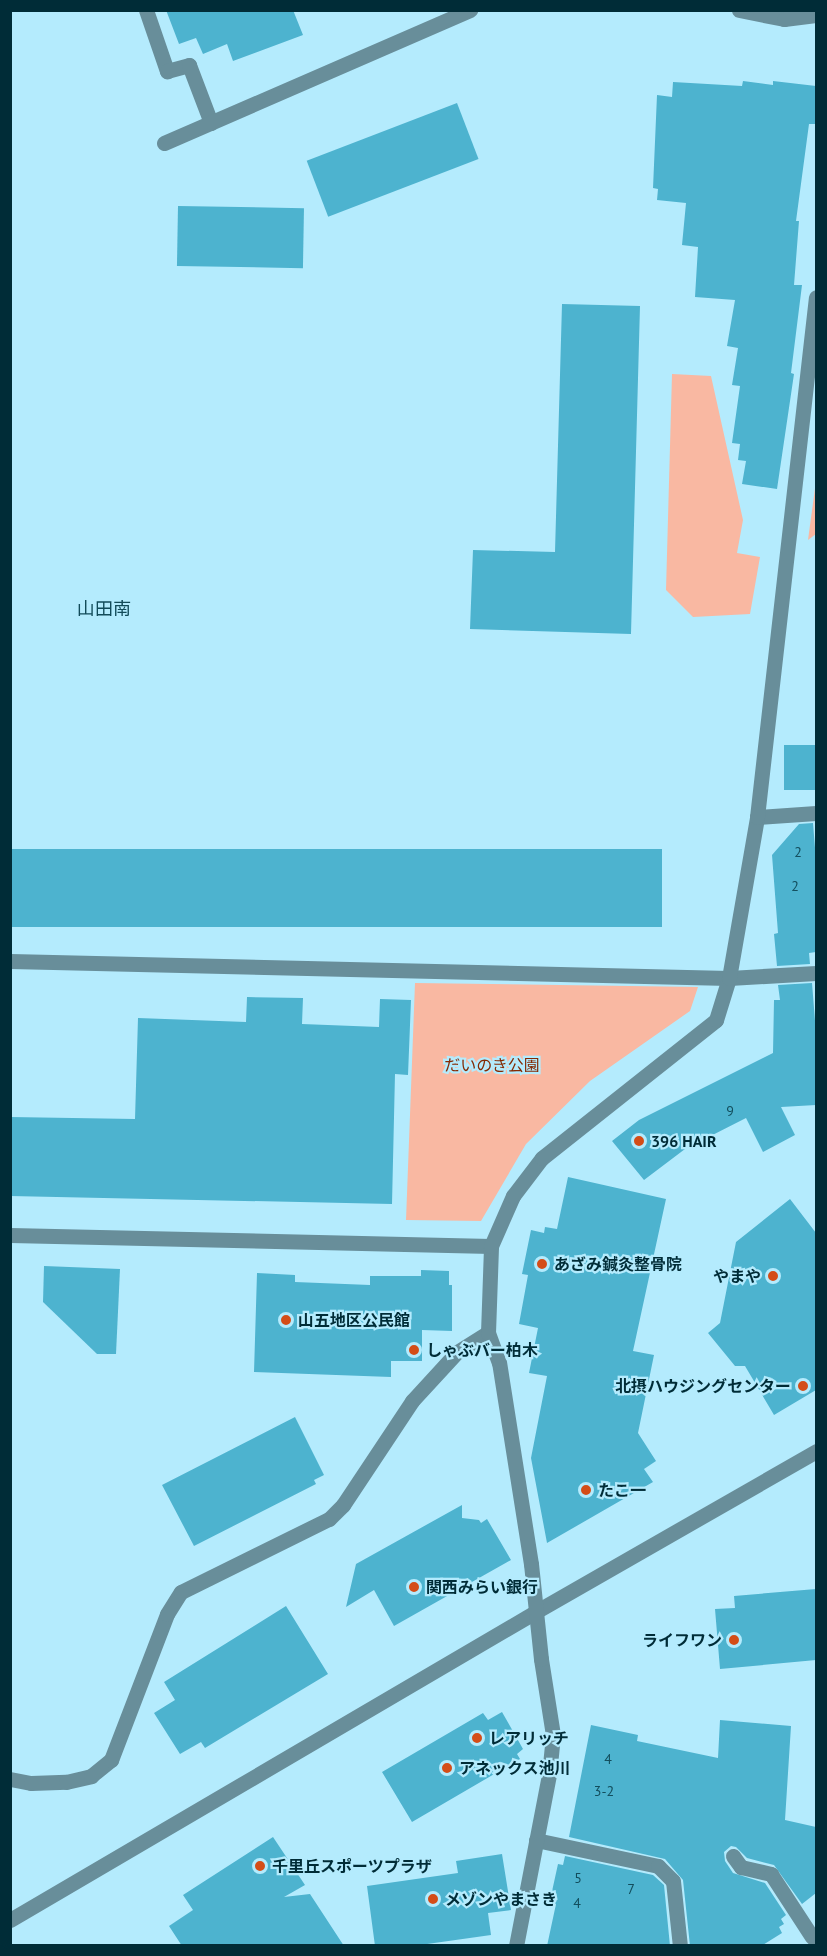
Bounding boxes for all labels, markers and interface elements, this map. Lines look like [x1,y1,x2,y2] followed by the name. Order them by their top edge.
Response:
[77,598,131,620] district label: 山田南
[794,844,802,860] house number: 2
[791,878,799,894] house number: 2
[444,1055,540,1075] park label: だいのき公園
[726,1103,734,1119] house number: 9
[651,1131,717,1151] place label: 396 HAIR
[632,1134,646,1148] marker: 396 HAIR
[554,1254,682,1274] place label: あざみ鍼灸整骨院
[535,1257,549,1271] marker: あざみ鍼灸整骨院
[713,1266,761,1286] place label: やまや
[766,1269,780,1283] marker: やまや
[298,1310,410,1330] place label: 山五地区公民館
[279,1313,293,1327] marker: 山五地区公民館
[426,1340,538,1360] place label: しゃぶバー柏木
[407,1343,421,1357] marker: しゃぶバー柏木
[615,1376,791,1396] place label: 北摂ハウジングセンター
[796,1379,810,1393] marker: 北摂ハウジングセンター
[598,1480,646,1500] place label: たこ一
[579,1483,593,1497] marker: たこ一
[426,1577,538,1597] place label: 関西みらい銀行
[407,1580,421,1594] marker: 関西みらい銀行
[642,1630,722,1650] place label: ライフワン
[727,1633,741,1647] marker: ライフワン
[489,1728,569,1748] place label: レアリッチ
[470,1731,484,1745] marker: レアリッチ
[604,1751,612,1767] house number: 4
[459,1758,571,1778] place label: アネックス池川
[440,1761,454,1775] marker: アネックス池川
[594,1783,614,1799] house number: 3-2
[272,1856,432,1876] place label: 千里丘スポーツプラザ
[253,1859,267,1873] marker: 千里丘スポーツプラザ
[574,1870,582,1886] house number: 5
[627,1881,635,1897] house number: 7
[445,1889,557,1909] place label: メゾンやまさき
[426,1892,440,1906] marker: メゾンやまさき
[573,1895,581,1911] house number: 4

